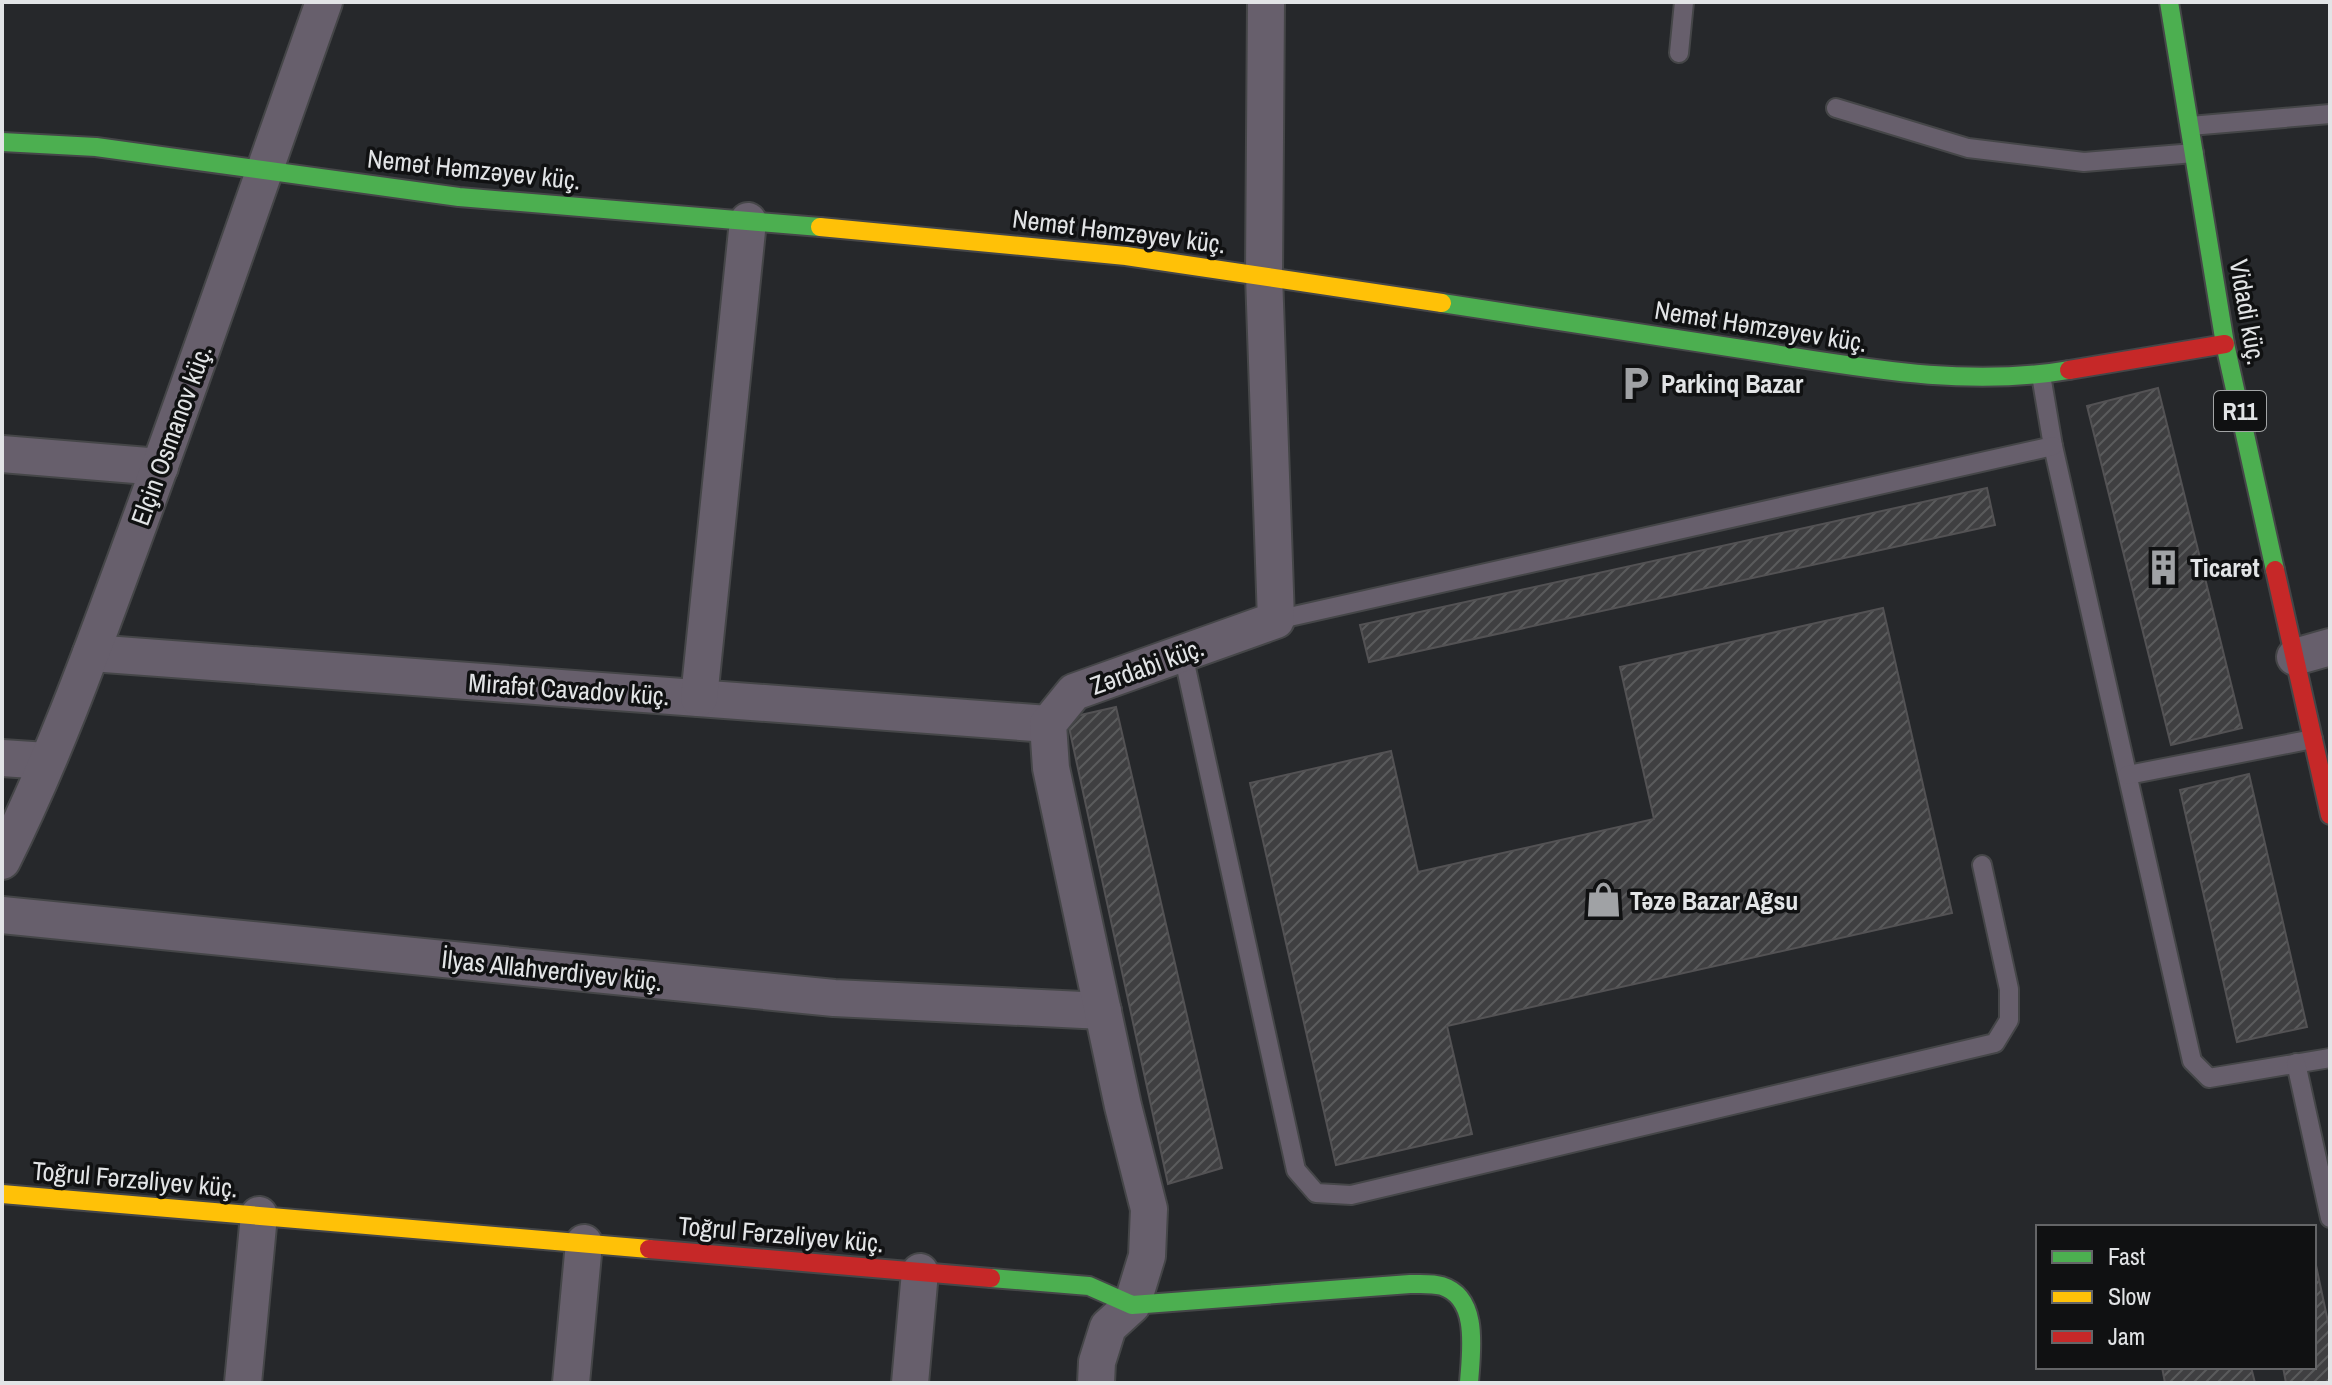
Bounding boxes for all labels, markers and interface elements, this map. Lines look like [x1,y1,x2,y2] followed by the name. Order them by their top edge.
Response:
[366,140,582,198] street label: Nemət Həmzəyev küç.
[1010,201,1228,261] street label: Nemət Həmzəyev küç.
[2222,257,2274,367] street label: Vidadi küç.
[1652,292,1870,360] street label: Nemət Həmzəyev küç.
[122,340,220,530] street label: Elçin Osmanov küç.
[1616,364,1654,402] parking icon: Parkinq Bazar
[1661,366,1804,401] place label: Parkinq Bazar
[2214,391,2266,431] road number: R11
[2145,548,2183,586] building icon: Ticarət
[2190,550,2260,585] place label: Ticarət
[1085,629,1209,703] street label: Zərdabi küç.
[467,665,671,713] street label: Mirafət Cavadov küç.
[1585,881,1623,919] shop icon: Təzə Bazar Ağsu
[1630,883,1798,918] place label: Təzə Bazar Ağsu
[440,941,664,999] street label: İlyas Allahverdiyev küç.
[31,1153,239,1205] street label: Toğrul Fərzəliyev küç.
[677,1208,885,1260] street label: Toğrul Fərzəliyev küç.
[2036,1225,2316,1369] legend
[2108,1240,2146,1272] text: Fast
[2108,1280,2151,1312] text: Slow
[2108,1320,2145,1352] text: Jam

